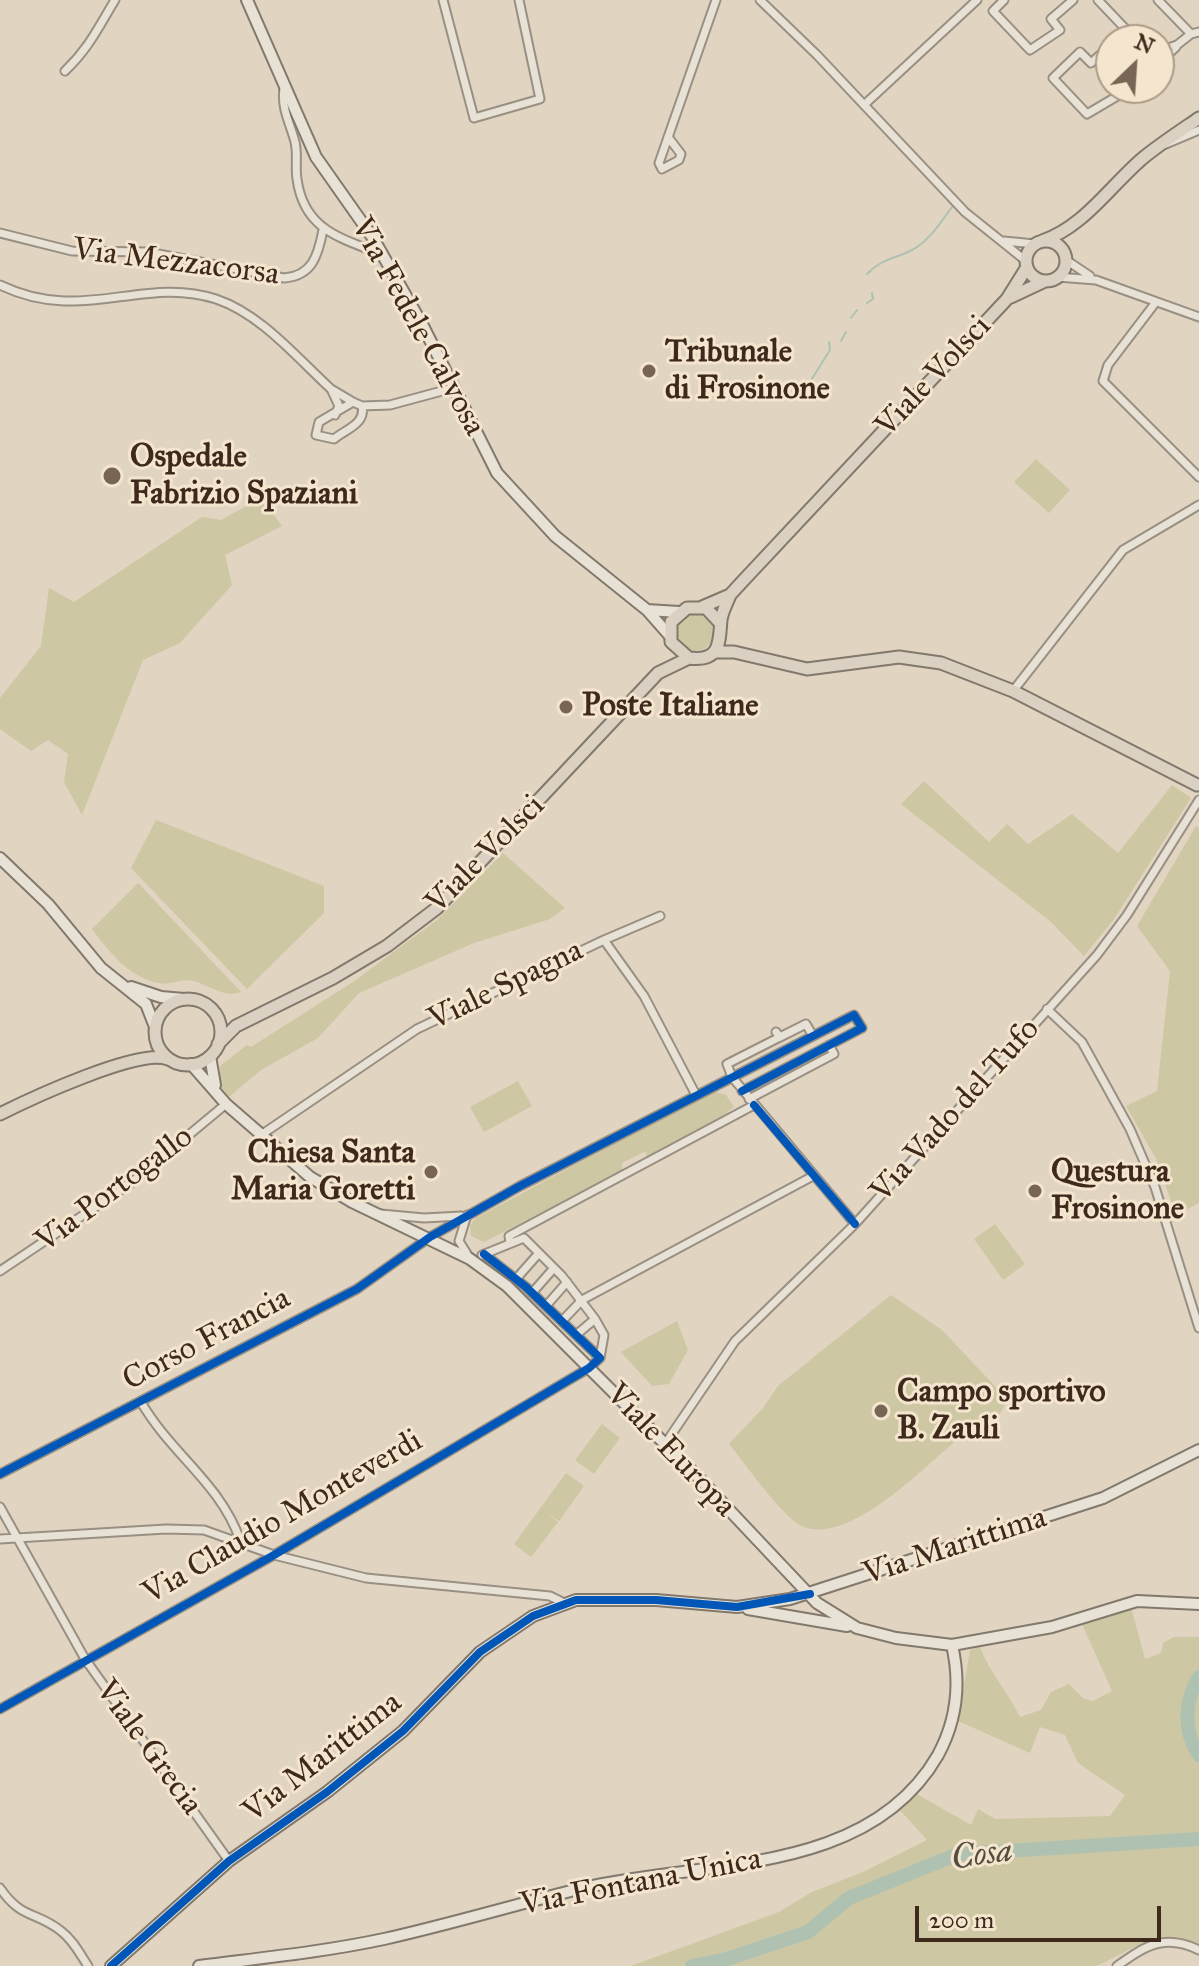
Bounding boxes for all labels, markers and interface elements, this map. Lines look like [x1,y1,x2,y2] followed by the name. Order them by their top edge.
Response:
[1095,24,1175,104] north arrow
[1130,27,1159,60] text: N
[341,211,493,443] street label: Via Fedele Calvosa
[71,231,281,295] street label: Via Mezzacorsa
[868,308,1000,446] street label: Viale Volsci
[665,334,830,409] place label: Tribunale di Frosinone
[640,362,658,380] marker: Tribunale di Frosinone
[130,439,358,514] place label: Ospedale Fabrizio Spaziani
[101,465,123,487] marker: Ospedale Fabrizio Spaziani
[582,688,759,726] place label: Poste Italiane
[557,698,575,716] marker: Poste Italiane
[419,788,553,922] street label: Viale Volsci
[423,932,589,1040] street label: Viale Spagna
[863,1011,1049,1211] street label: Via Vado del Tufo
[29,1118,201,1262] street label: Via Portogallo
[231,1135,415,1210] place label: Chiesa Santa Maria Goretti
[1051,1154,1184,1229] place label: Questura Frosinone
[422,1163,440,1181] marker: Chiesa Santa Maria Goretti
[1026,1182,1044,1200] marker: Questura Frosinone
[117,1280,297,1400] street label: Corso Francia
[897,1374,1106,1449] place label: Campo sportivo B. Zauli
[597,1376,743,1526] street label: Viale Europa
[872,1402,890,1420] marker: Campo sportivo B. Zauli
[137,1422,429,1614] street label: Via Claudio Monteverdi
[859,1499,1051,1595] street label: Via Marittima
[86,1673,210,1823] street label: Viale Grecia
[236,1684,410,1832] street label: Via Marittima
[949,1832,1015,1880] water label: Cosa
[517,1841,765,1925] street label: Via Fontana Unica
[919,1890,1165,1940] scale bar
[929,1905,994,1935] text: 200 m

